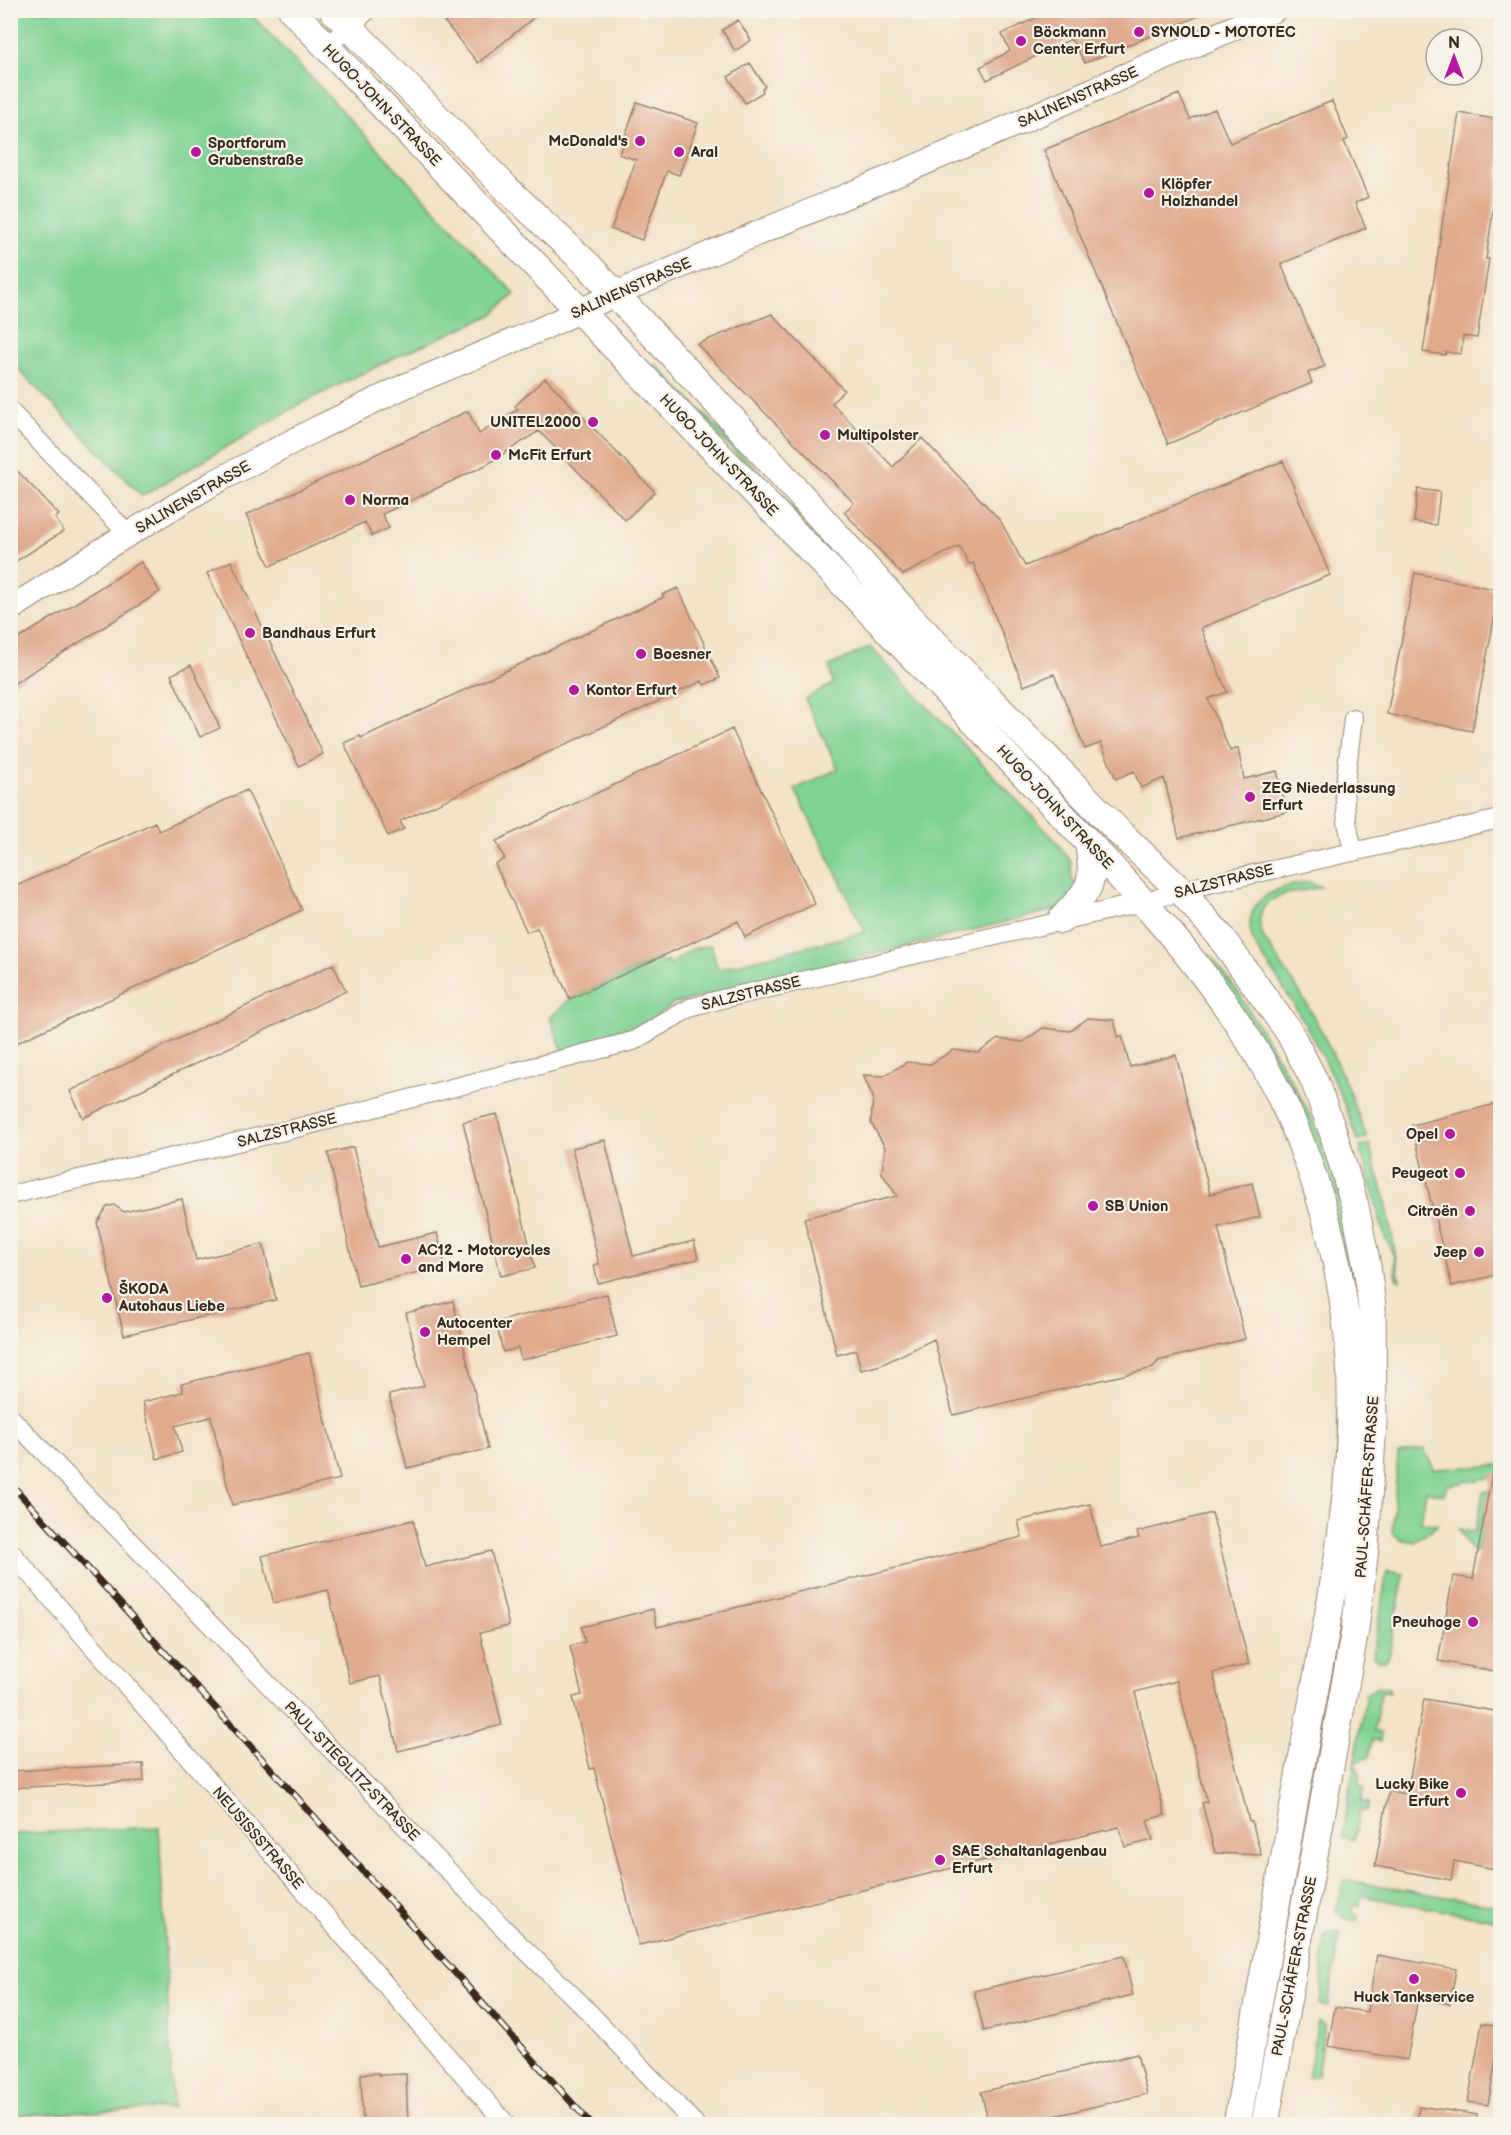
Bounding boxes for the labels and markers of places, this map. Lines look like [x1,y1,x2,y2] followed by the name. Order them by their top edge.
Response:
[1033,23,1125,59] place label: Böckmann Center Erfurt
[1151,23,1296,42] place label: SYNOLD - MOTOTEC
[1132,25,1146,39] marker: SYNOLD - MOTOTEC
[1014,34,1028,48] marker: Böckmann Center Erfurt
[548,132,628,151] place label: McDonald's
[208,134,304,170] place label: Sportforum Grubenstraße
[633,134,647,148] marker: McDonald's
[690,143,718,162] place label: Aral
[189,145,203,159] marker: Sportforum Grubenstraße
[672,145,686,159] marker: Aral
[1161,175,1238,211] place label: Klöpfer Holzhandel
[1142,186,1156,200] marker: Klöpfer Holzhandel
[490,413,581,432] place label: UNITEL2000
[586,415,600,429] marker: UNITEL2000
[837,426,920,445] place label: Multipolster
[818,428,832,442] marker: Multipolster
[508,446,591,465] place label: McFit Erfurt
[489,448,503,462] marker: McFit Erfurt
[362,491,409,510] place label: Norma
[343,493,357,507] marker: Norma
[262,624,376,643] place label: Bandhaus Erfurt
[243,626,257,640] marker: Bandhaus Erfurt
[653,645,712,664] place label: Boesner
[634,647,648,661] marker: Boesner
[586,681,677,700] place label: Kontor Erfurt
[567,683,581,697] marker: Kontor Erfurt
[1262,779,1395,815] place label: ZEG Niederlassung Erfurt
[1243,790,1257,804] marker: ZEG Niederlassung Erfurt
[1406,1125,1438,1144] place label: Opel
[1443,1127,1457,1141] marker: Opel
[1392,1164,1448,1183] place label: Peugeot
[1453,1166,1467,1180] marker: Peugeot
[1105,1197,1168,1216] place label: SB Union
[1086,1199,1100,1213] marker: SB Union
[1407,1202,1458,1221] place label: Citroën
[1463,1204,1477,1218] marker: Citroën
[417,1241,550,1277] place label: AC12 - Motorcycles and More
[1434,1243,1467,1262] place label: Jeep
[1472,1245,1486,1259] marker: Jeep
[399,1252,413,1266] marker: AC12 - Motorcycles and More
[118,1279,225,1316] place label: ŠKODA Autohaus Liebe
[100,1291,114,1305] marker: ŠKODA Autohaus Liebe
[436,1314,513,1350] place label: Autocenter Hempel
[418,1325,432,1339] marker: Autocenter Hempel
[1392,1613,1461,1632] place label: Pneuhoge
[1466,1615,1480,1629] marker: Pneuhoge
[1375,1775,1449,1811] place label: Lucky Bike Erfurt
[1454,1786,1468,1800] marker: Lucky Bike Erfurt
[952,1842,1107,1878] place label: SAE Schaltanlagenbau Erfurt
[933,1853,947,1867] marker: SAE Schaltanlagenbau Erfurt
[1407,1972,1421,1986] marker: Huck Tankservice
[1354,1988,1475,2007] place label: Huck Tankservice

